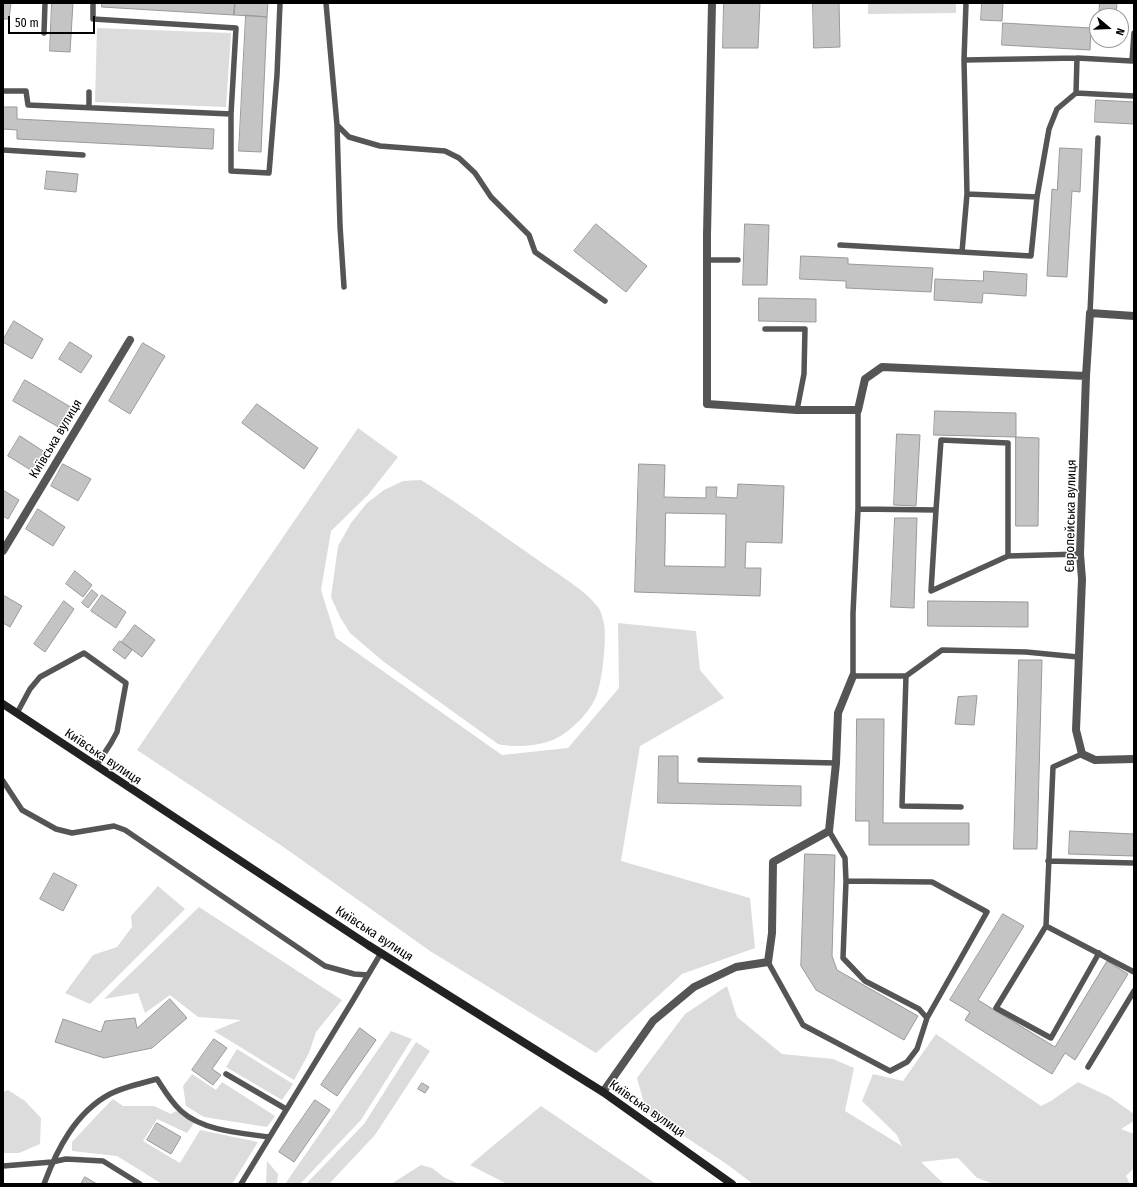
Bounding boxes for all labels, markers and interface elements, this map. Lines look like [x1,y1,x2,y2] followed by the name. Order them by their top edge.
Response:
[10,8,97,34] scale bar
[1089,8,1129,48] north arrow
[15,16,39,30] text: 50 m
[1113,27,1127,37] text: N
[26,397,86,481] street label: Київська вулиця
[1062,459,1080,573] street label: Європейська вулиця
[61,725,145,789] street label: Київська вулиця
[332,903,416,965] street label: Київська вулиця
[606,1077,688,1141] street label: Київська вулиця

